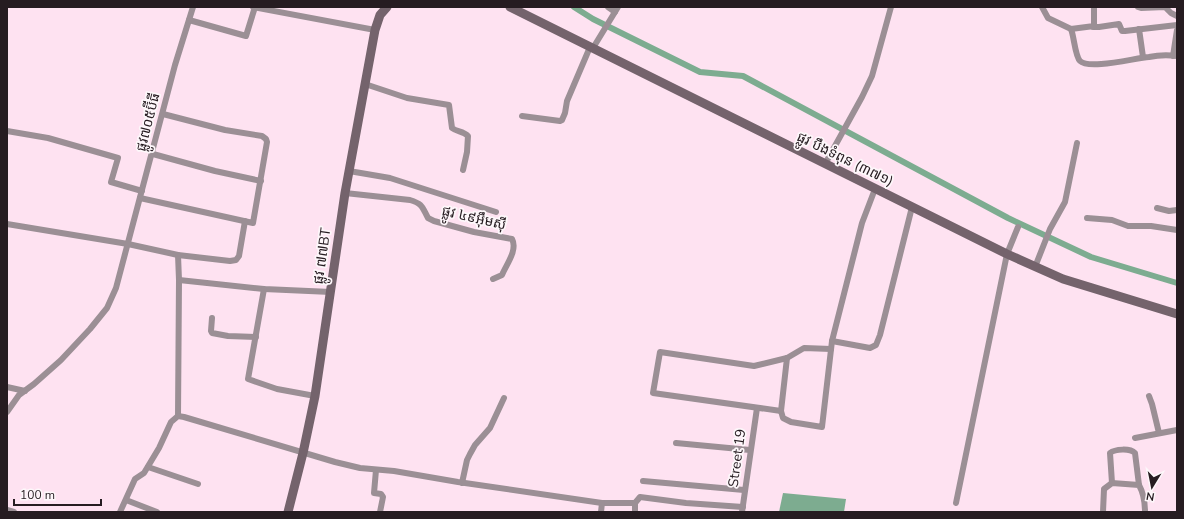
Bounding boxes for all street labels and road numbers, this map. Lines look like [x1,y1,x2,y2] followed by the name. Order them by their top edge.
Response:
[131,90,167,154] street label: ផ្លូវ៧០៥ប៊ីធី
[793,127,897,193] street label: ផ្លូវ បឹងទំពុន (៣៧១)
[439,201,508,237] street label: ផ្លូវ ៤៩អ៊ឹមស៊ី
[309,226,338,286] street label: ផ្លូវ ៧៧BT
[724,428,750,488] street label: Street 19

